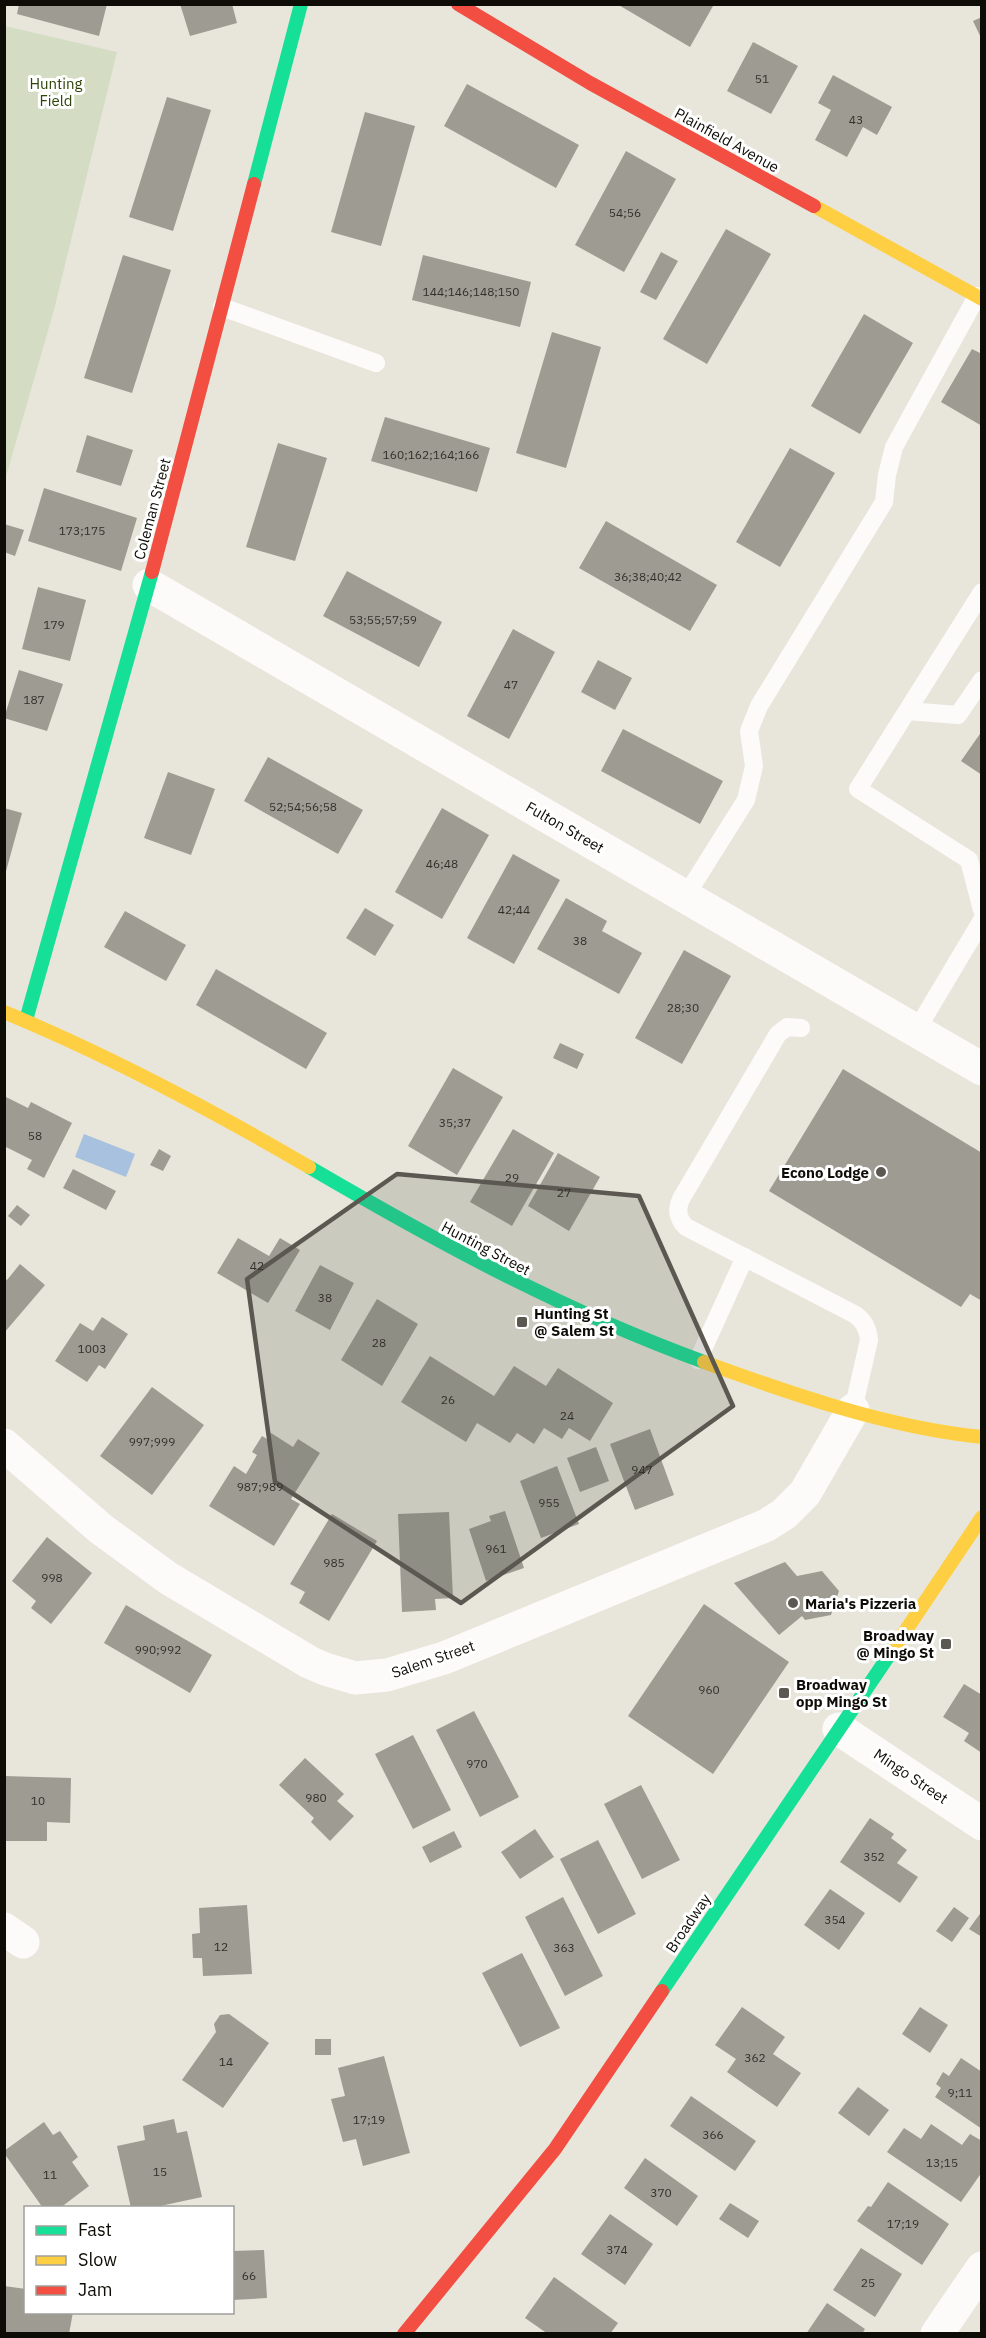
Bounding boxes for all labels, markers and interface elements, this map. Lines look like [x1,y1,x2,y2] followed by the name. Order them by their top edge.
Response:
[755,71,769,86] house number: 51
[29,74,83,110] park label: Hunting Field
[671,103,783,177] street label: Plainfield Avenue
[849,112,863,127] house number: 43
[609,205,641,220] house number: 54;56
[423,284,519,299] house number: 144;146;148;150
[383,447,479,462] house number: 160;162;164;166
[129,456,175,562] street label: Coleman Street
[59,523,105,538] house number: 173;175
[614,569,682,584] house number: 36;38;40;42
[349,612,417,627] house number: 53;55;57;59
[43,617,65,632] house number: 179
[504,677,518,692] house number: 47
[23,692,45,707] house number: 187
[522,797,608,857] street label: Fulton Street
[269,799,337,814] house number: 52;54;56;58
[426,856,458,871] house number: 46;48
[498,902,530,917] house number: 42;44
[573,933,587,948] house number: 38
[667,1000,699,1015] house number: 28;30
[439,1115,471,1130] house number: 35;37
[28,1128,42,1143] house number: 58
[781,1163,869,1182] place label: Econo Lodge
[874,1165,888,1179] marker: Econo Lodge
[505,1170,519,1185] house number: 29
[557,1185,571,1200] house number: 27
[438,1217,534,1279] street label: Hunting Street
[250,1258,264,1273] house number: 42
[318,1290,332,1305] house number: 38
[534,1304,614,1340] place label: Hunting St @ Salem St
[515,1315,529,1329] marker: Hunting St @ Salem St
[372,1335,386,1350] house number: 28
[78,1341,106,1356] house number: 1003
[441,1392,455,1407] house number: 26
[560,1408,574,1423] house number: 24
[129,1434,175,1449] house number: 997;999
[631,1462,653,1477] house number: 947
[237,1479,283,1494] house number: 987;989
[538,1495,560,1510] house number: 955
[485,1541,507,1556] house number: 961
[323,1555,345,1570] house number: 985
[41,1570,63,1585] house number: 998
[805,1594,917,1613] place label: Maria's Pizzeria
[786,1596,800,1610] marker: Maria's Pizzeria
[856,1626,934,1662] place label: Broadway @ Mingo St
[389,1636,477,1682] street label: Salem Street
[939,1637,953,1651] marker: Broadway @ Mingo St
[135,1642,181,1657] house number: 990;992
[796,1675,887,1711] place label: Broadway opp Mingo St
[698,1682,720,1697] house number: 960
[777,1686,791,1700] marker: Broadway opp Mingo St
[870,1744,952,1808] street label: Mingo Street
[466,1756,488,1771] house number: 970
[305,1790,327,1805] house number: 980
[31,1793,45,1808] house number: 10
[863,1849,885,1864] house number: 352
[661,1889,715,1956] street label: Broadway
[824,1912,846,1927] house number: 354
[214,1939,228,1954] house number: 12
[553,1940,575,1955] house number: 363
[744,2050,766,2065] house number: 362
[219,2054,233,2069] house number: 14
[947,2085,973,2100] house number: 9;11
[353,2112,385,2127] house number: 17;19
[702,2127,724,2142] house number: 366
[926,2155,958,2170] house number: 13;15
[153,2164,167,2179] house number: 15
[43,2167,57,2182] house number: 11
[650,2185,672,2200] house number: 370
[24,2206,234,2314] legend
[887,2216,919,2231] house number: 17;19
[78,2218,112,2241] text: Fast
[606,2242,628,2257] house number: 374
[78,2248,117,2271] text: Slow
[242,2268,256,2283] house number: 66
[861,2275,875,2290] house number: 25
[78,2278,113,2301] text: Jam

